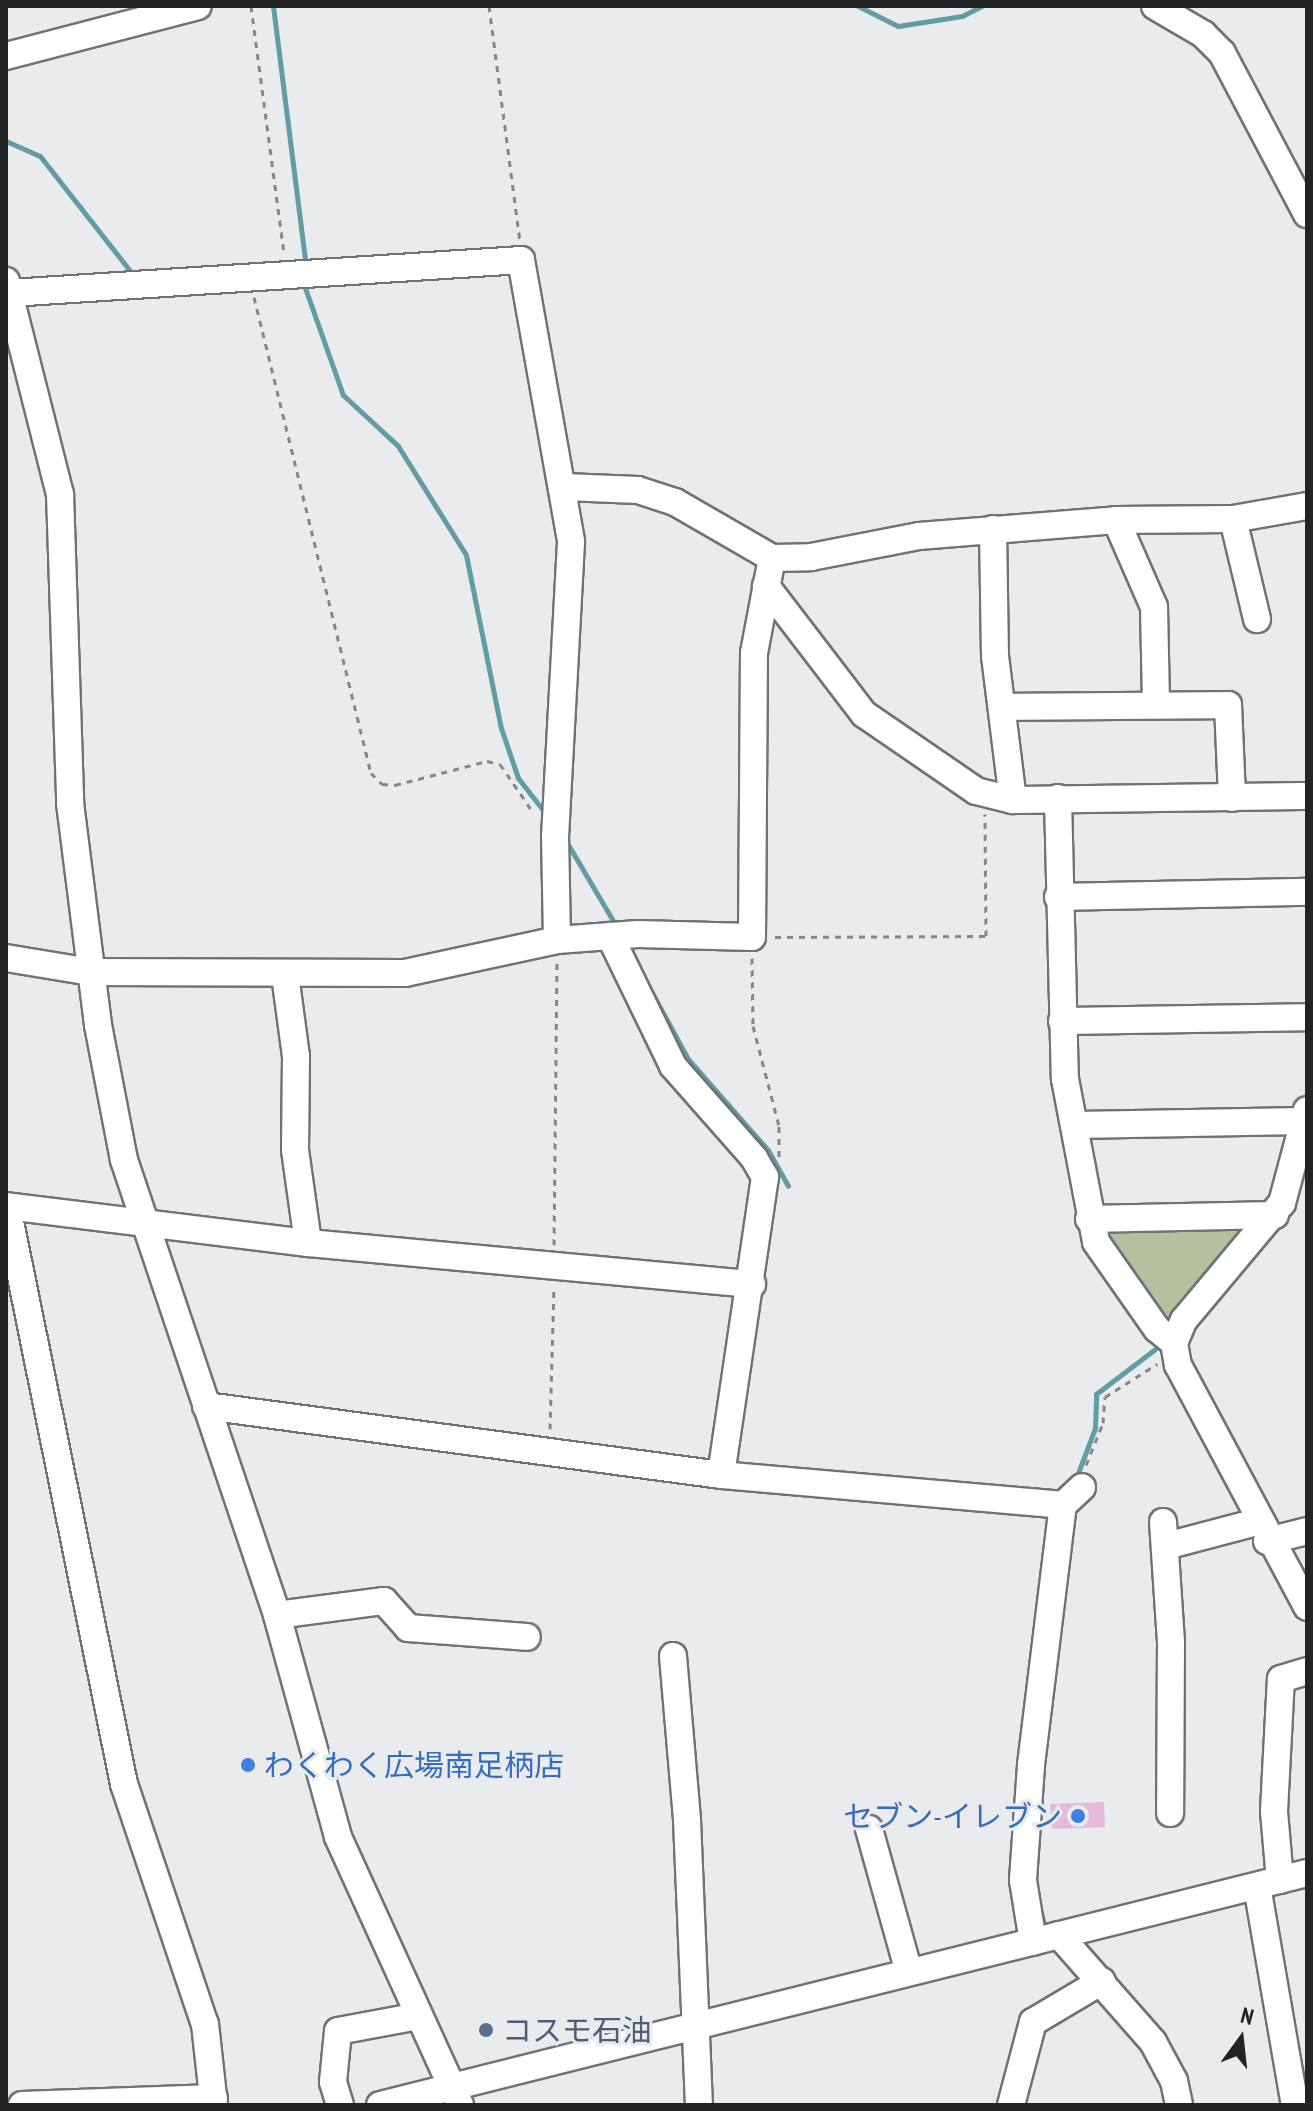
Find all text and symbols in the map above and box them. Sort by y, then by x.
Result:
place label: わくわく広場南足柄店 [264,1747,564,1783]
marker: わくわく広場南足柄店 [239,1756,257,1774]
place label: セブン-イレブン [843,1798,1062,1834]
marker: セブン-イレブン [1069,1807,1087,1825]
north arrow [1201,1999,1281,2079]
text: N [1238,2001,1257,2031]
place label: コスモ石油 [502,2012,652,2048]
marker: コスモ石油 [477,2021,495,2039]

